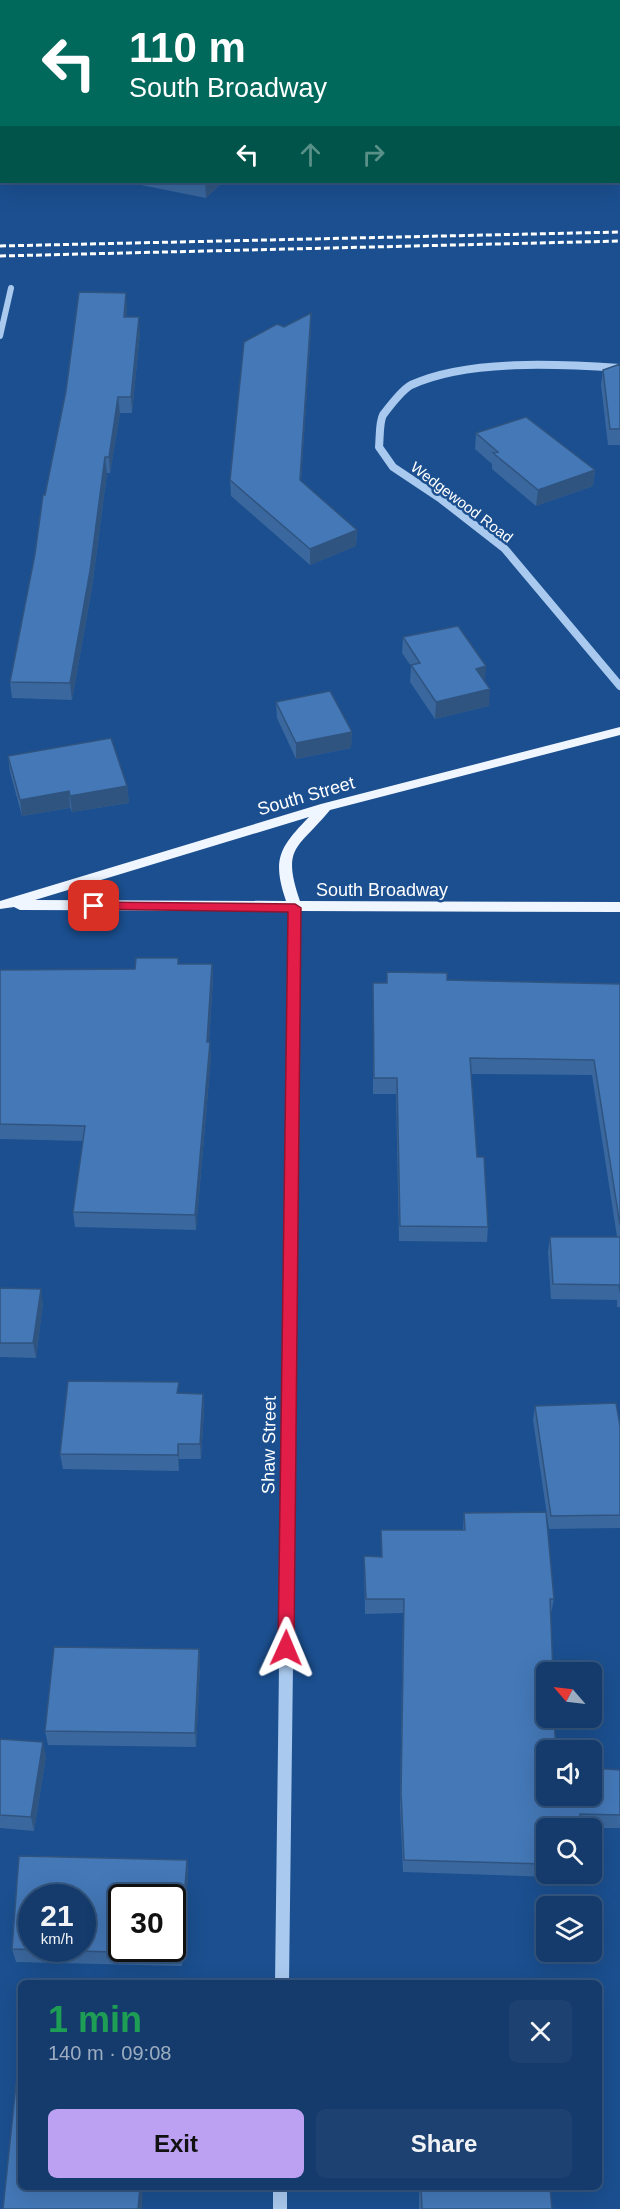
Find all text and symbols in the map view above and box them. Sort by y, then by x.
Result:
icon: left [30,24,108,102]
text: 110 m [129,24,246,71]
text: South Broadway [129,73,327,103]
icon: left [231,138,264,171]
icon: ahead [294,138,327,171]
icon: right [357,138,390,171]
street label: Wedgewood Road [408,458,516,546]
street label: South Street [255,773,357,819]
pin [68,880,119,931]
street label: South Broadway [316,880,448,900]
icon: arrive [77,889,110,922]
street label: Shaw Street [258,1396,280,1494]
position arrow [254,1616,318,1680]
north arrow [536,1662,602,1728]
map controls [536,1662,602,1962]
button: sound [536,1740,602,1806]
button: search [536,1818,602,1884]
speed limit sign: 30 [108,1884,186,1962]
button: layers [536,1896,602,1962]
text: 21 [40,1899,74,1932]
text: km/h [41,1930,73,1947]
text: 1 min [48,1999,142,2040]
button: close [509,2000,572,2063]
text: 140 m · 09:08 [48,2042,171,2064]
button: Exit [48,2109,304,2178]
button: Share [316,2109,572,2178]

